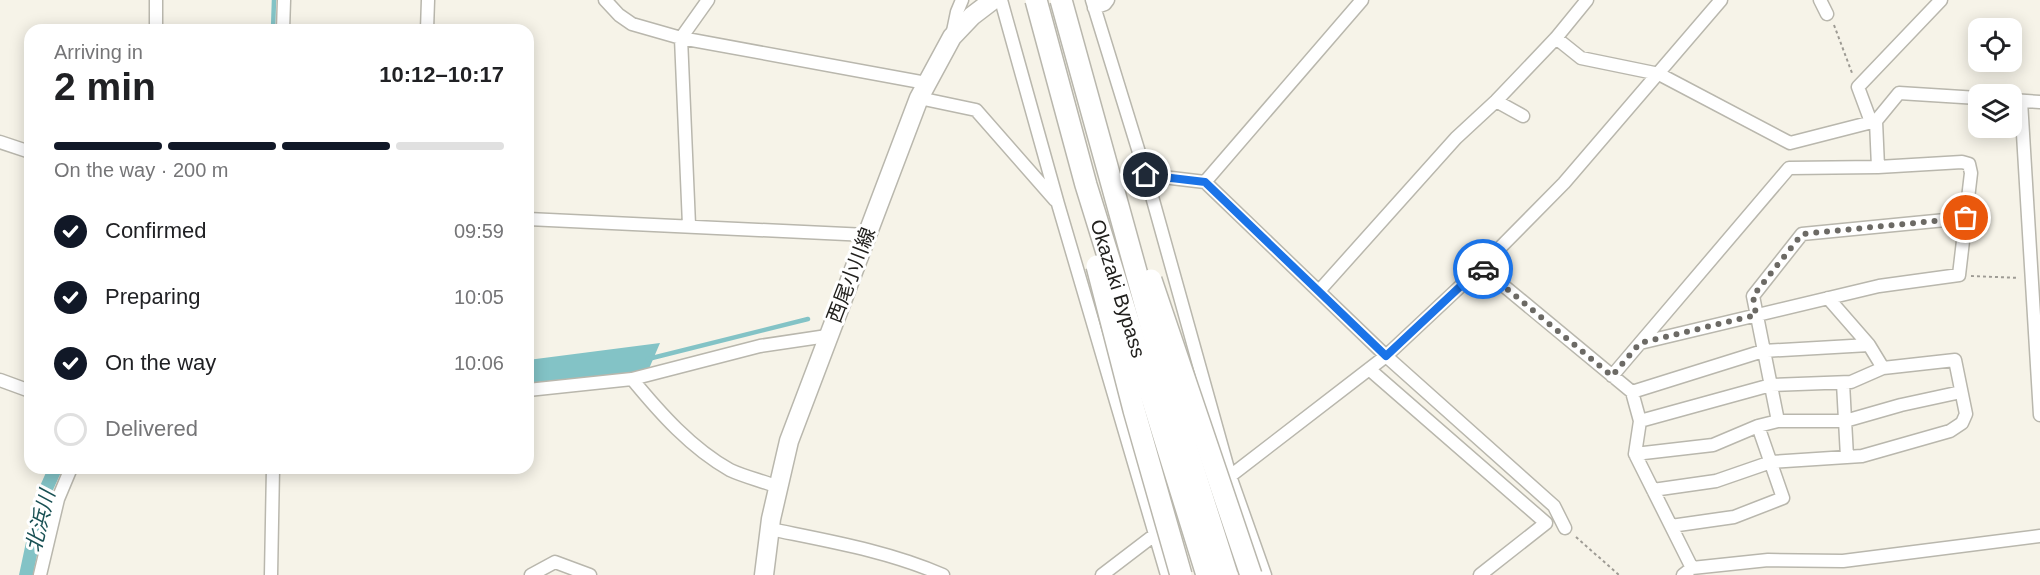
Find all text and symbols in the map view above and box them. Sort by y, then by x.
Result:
map controls [1968,18,2022,138]
button: locate [1968,18,2022,72]
text: Arriving in [54,41,143,63]
text: 10:12–10:17 [379,62,504,87]
text: 2 min [54,65,156,108]
button: layers [1968,84,2022,138]
pin [1120,149,1171,200]
icon: home [1129,158,1162,191]
text: On the way · 200 m [54,159,229,181]
pin [1940,192,1991,243]
icon: bag [1949,201,1982,234]
icon: check [54,215,87,248]
street label: Okazaki Bypass [1086,217,1150,360]
text: Confirmed [105,218,206,243]
text: 09:59 [454,220,504,242]
street label: 西尾小川線 [823,224,879,326]
courier [1453,239,1513,299]
icon: car [1467,253,1500,286]
icon: check [54,281,87,314]
text: Preparing [105,284,200,309]
text: 10:05 [454,286,504,308]
icon: check [54,347,87,380]
text: On the way [105,350,216,375]
text: 10:06 [454,352,504,374]
text: Delivered [105,416,198,441]
water label: 北浜川 [21,486,59,554]

